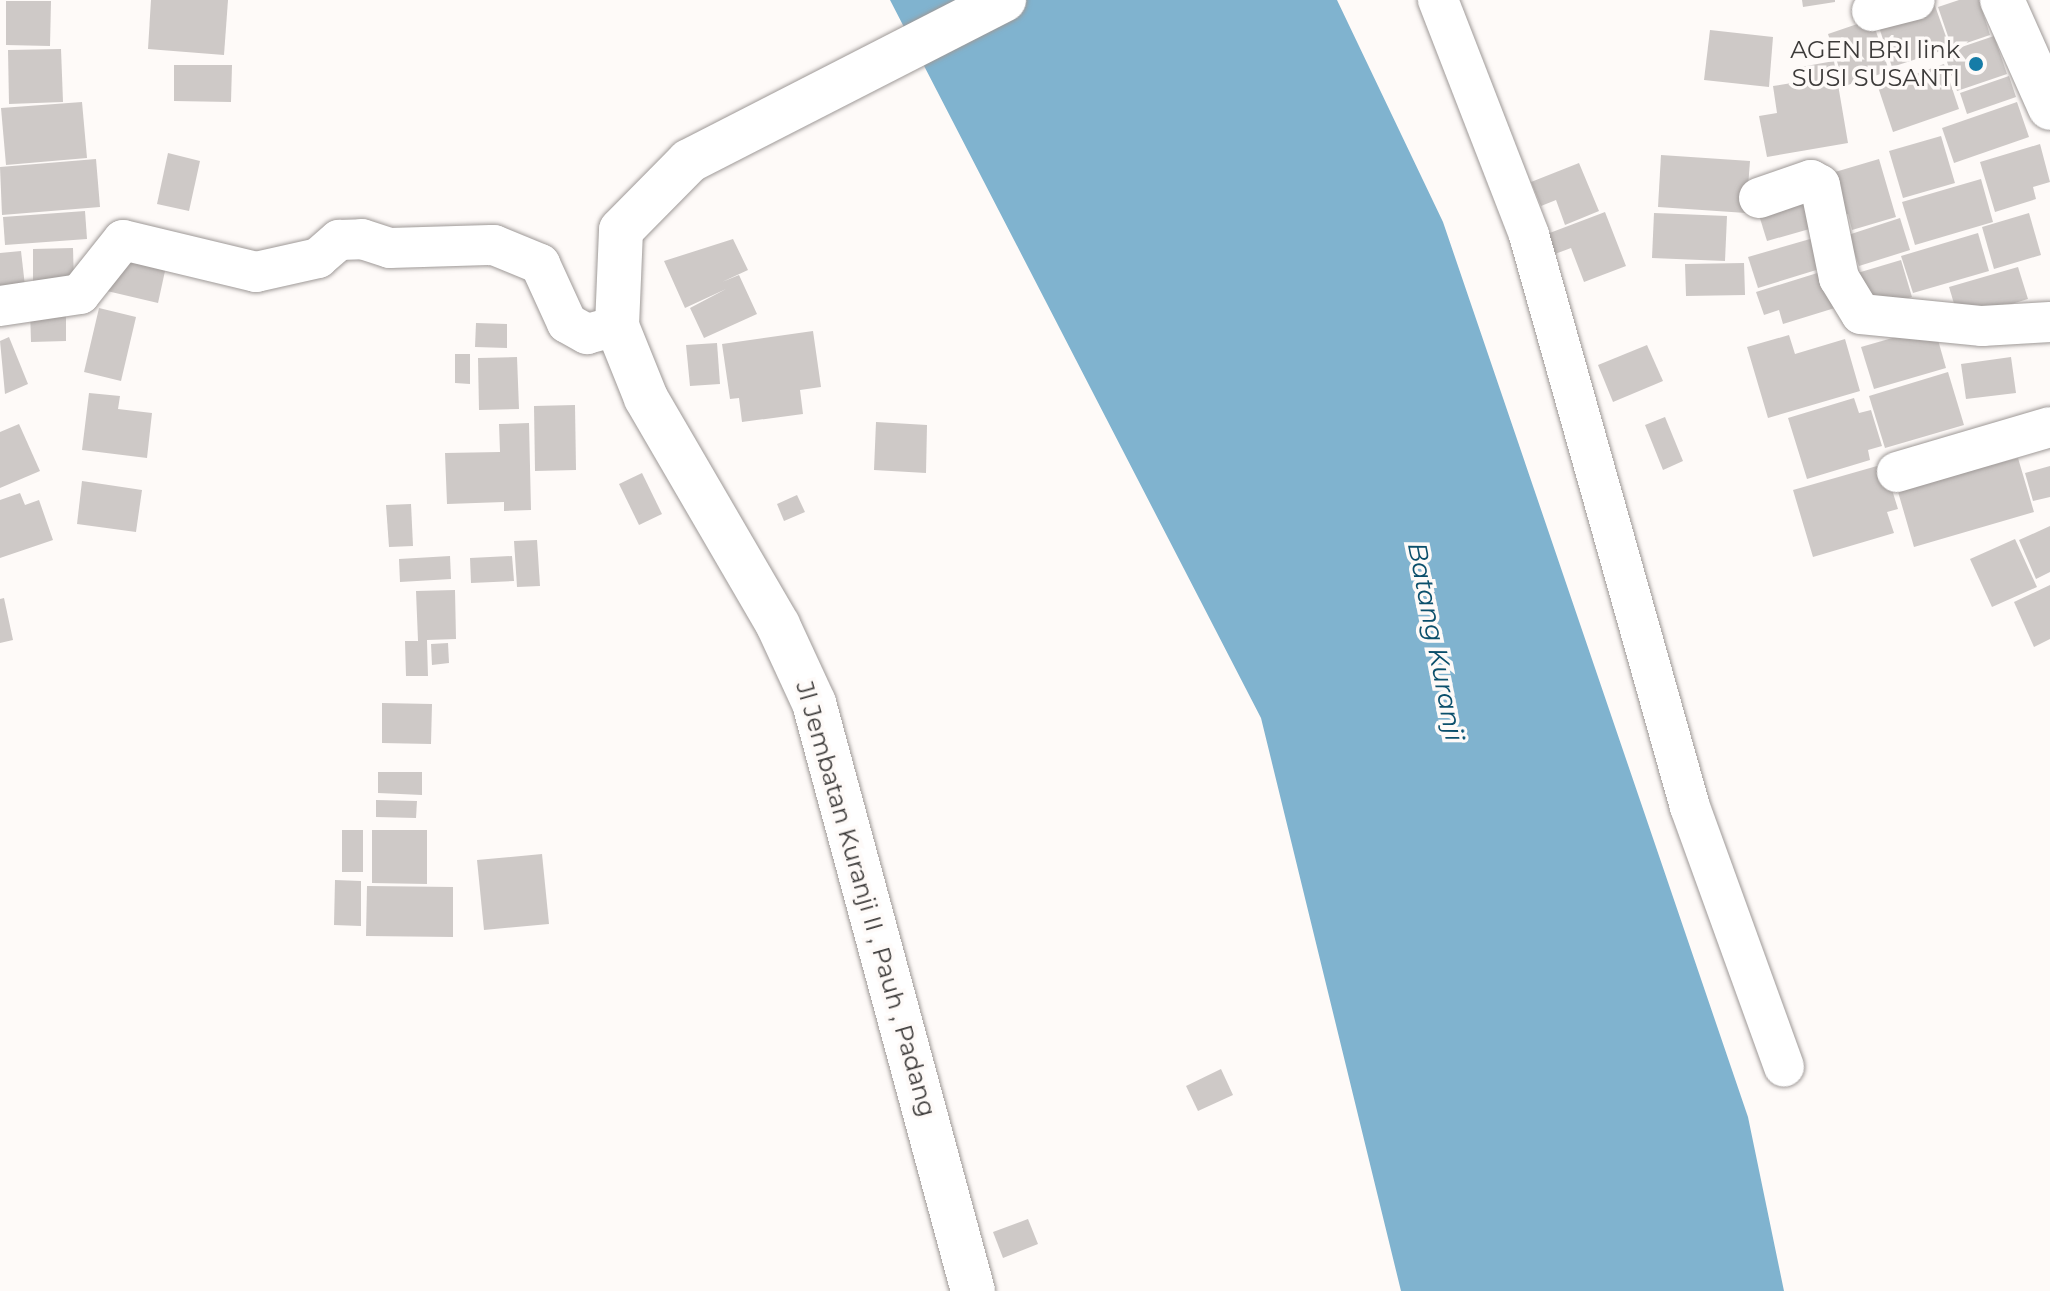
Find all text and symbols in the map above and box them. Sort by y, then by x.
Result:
place label: AGEN BRI link SUSI SUSANTI [1790,36,1960,92]
marker: AGEN BRI link SUSI SUSANTI [1967,55,1985,73]
water label: Batang Kuranji [1400,540,1470,744]
street label: Jl Jembatan Kuranji II , Pauh , Padang [790,678,942,1120]

